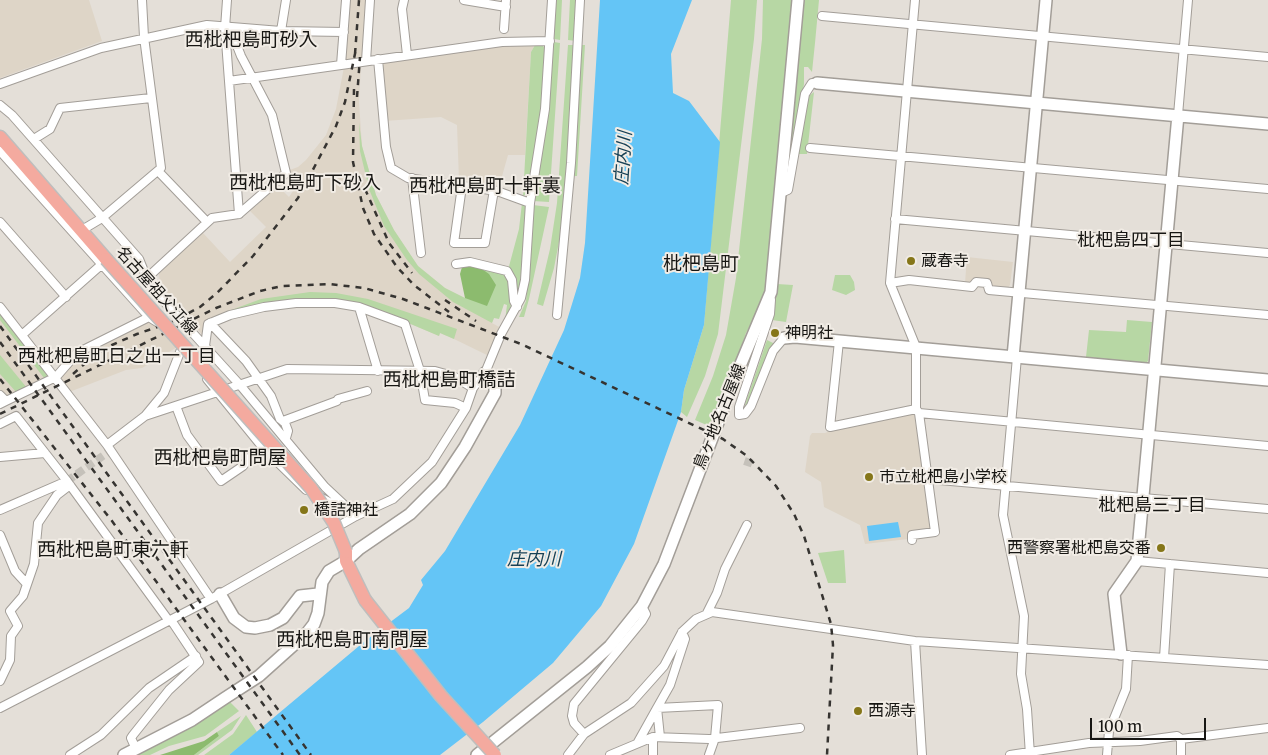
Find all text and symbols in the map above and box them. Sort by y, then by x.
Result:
district label: 西枇杷島町砂入 [185,30,317,52]
water label: 庄内川 [611,130,637,186]
district label: 西枇杷島町下砂入 [229,173,381,195]
district label: 西枇杷島町十軒裏 [409,176,561,198]
district label: 枇杷島四丁目 [1077,230,1185,252]
street label: 名古屋祖父江線 [111,243,201,339]
place label: 蔵春寺 [921,251,969,271]
district label: 枇杷島町 [663,254,739,276]
marker: 蔵春寺 [905,255,917,267]
place label: 神明社 [785,323,833,343]
marker: 神明社 [769,327,781,339]
district label: 西枇杷島町日之出一丁目 [18,346,216,368]
street label: 鳥ヶ地名古屋線 [690,361,750,473]
district label: 西枇杷島町橋詰 [383,370,515,392]
district label: 西枇杷島町問屋 [154,448,286,470]
place label: 市立枇杷島小学校 [879,467,1007,487]
marker: 市立枇杷島小学校 [863,471,875,483]
district label: 枇杷島三丁目 [1098,495,1206,517]
place label: 橋詰神社 [314,500,378,520]
marker: 橋詰神社 [298,504,310,516]
place label: 西警察署枇杷島交番 [1007,538,1151,558]
district label: 西枇杷島町東六軒 [37,540,189,562]
marker: 西警察署枇杷島交番 [1155,542,1167,554]
water label: 庄内川 [507,549,561,571]
district label: 西枇杷島町南問屋 [276,630,428,652]
place label: 西源寺 [868,701,916,721]
marker: 西源寺 [852,705,864,717]
scale bar [1093,708,1209,740]
text: 100 m [1098,717,1142,736]

